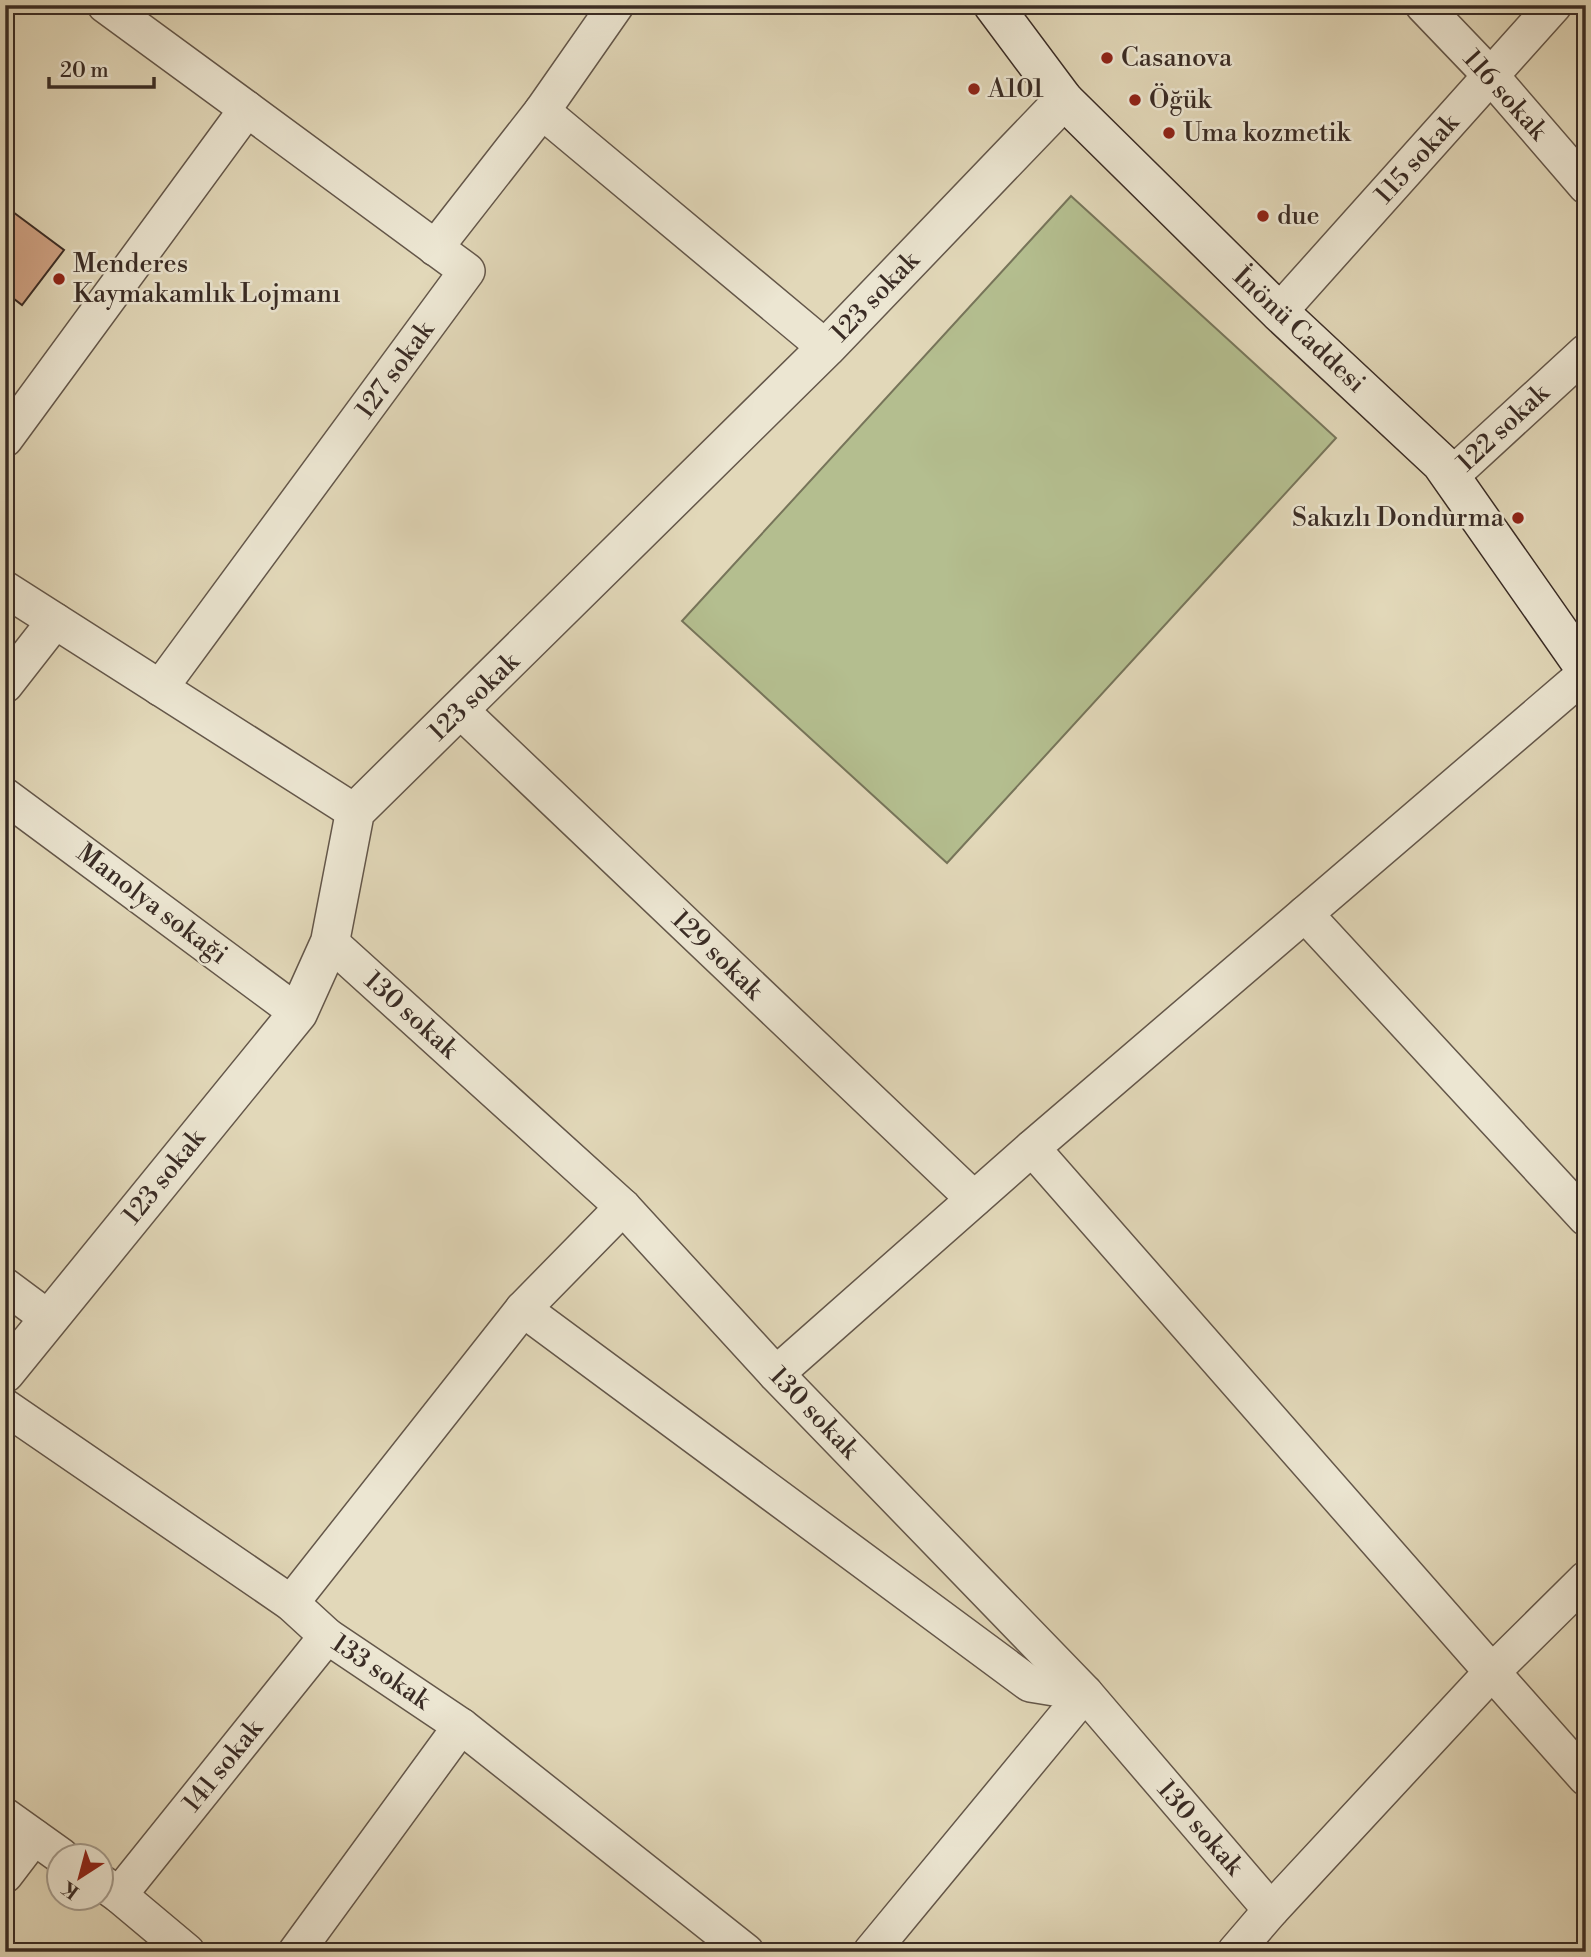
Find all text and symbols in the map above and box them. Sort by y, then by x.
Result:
place label: Casanova [1121,42,1233,74]
street label: 116 sokak [1456,43,1555,148]
scale bar [49,46,154,90]
marker: Casanova [1099,50,1115,66]
text: 20 m [60,58,109,84]
place label: A101 [987,73,1044,105]
marker: A101 [966,81,982,97]
place label: Öğük [1149,83,1213,116]
marker: Öğük [1127,92,1143,108]
street label: 115 sokak [1368,106,1467,211]
place label: Uma kozmetik [1183,117,1352,149]
marker: Uma kozmetik [1161,125,1177,141]
place label: due [1277,200,1320,232]
marker: due [1255,208,1271,224]
street label: 123 sokak [824,244,927,349]
place label: Menderes Kaymakamlık Lojmanı [73,248,340,310]
street label: İnönü Caddesi [1226,260,1373,399]
marker: Menderes Kaymakamlık Lojmanı [51,271,67,287]
street label: 127 sokak [349,314,442,425]
street label: 122 sokak [1450,377,1557,479]
place label: Sakızlı Dondurma [1292,502,1505,534]
marker: Sakızlı Dondurma [1510,510,1526,526]
street label: 123 sokak [422,645,527,748]
street label: Manolya sokaği [70,837,234,971]
street label: 129 sokak [665,904,770,1007]
street label: 130 sokak [357,965,466,1066]
street label: 123 sokak [116,1122,213,1231]
street label: 130 sokak [762,1360,867,1467]
street label: 133 sokak [325,1627,438,1717]
street label: 141 sokak [176,1712,271,1819]
street label: 130 sokak [1150,1774,1251,1883]
north arrow [46,1842,116,1912]
text: K [57,1875,84,1904]

